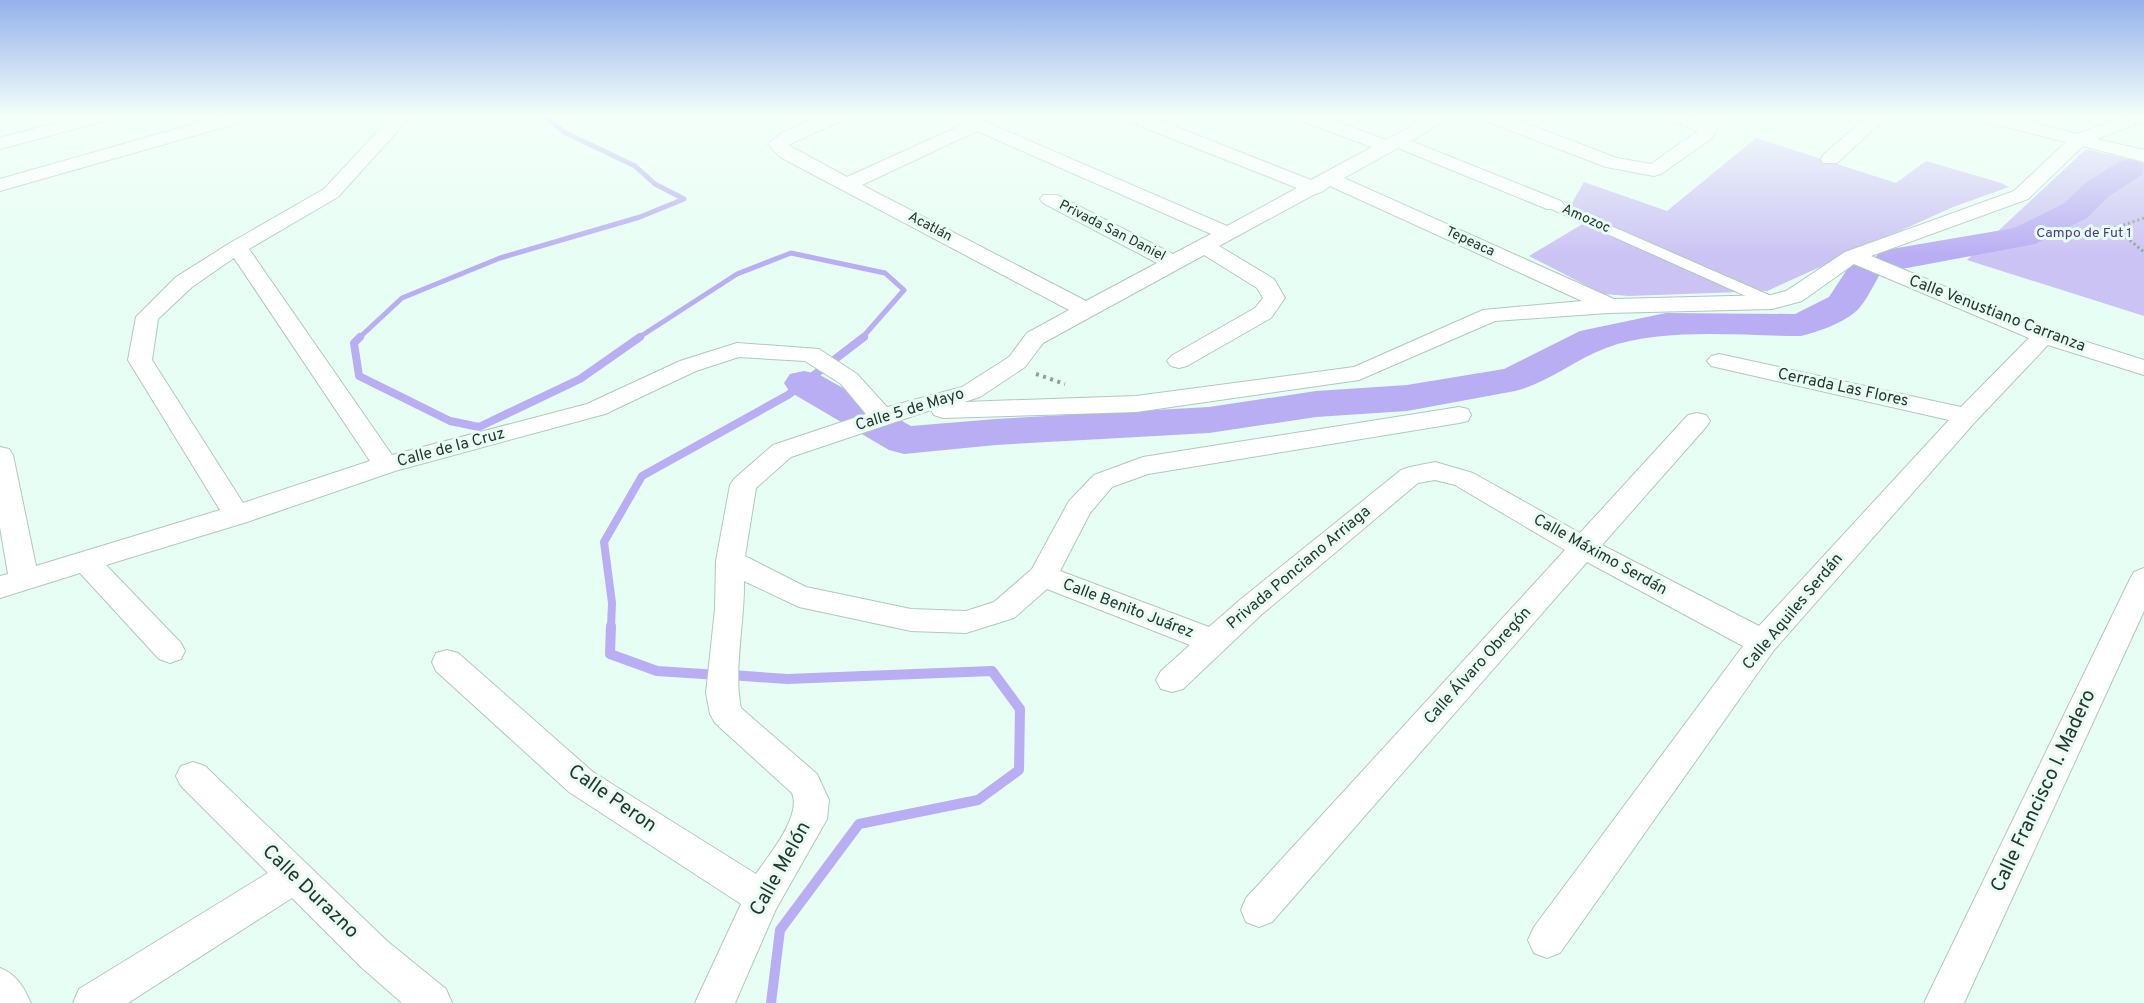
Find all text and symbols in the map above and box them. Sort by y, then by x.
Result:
street label: Privada San Daniel [1056,197,1168,265]
street label: Amozoc [1559,201,1613,237]
street label: Acatlán [905,208,955,246]
street label: Tepeaca [1443,223,1497,261]
park label: Campo de Fut 1 [2036,225,2132,242]
street label: Calle Venustiano Carranza [1906,271,2088,357]
street label: Cerrada Las Flores [1776,364,1910,412]
street label: Calle 5 de Mayo [853,384,967,436]
street label: Calle de la Cruz [395,424,507,472]
street label: Privada Ponciano Arriaga [1223,502,1375,634]
street label: Calle Máximo Serdán [1530,510,1670,600]
street label: Calle Aquiles Serdán [1738,550,1848,674]
street label: Calle Benito Juárez [1059,575,1197,643]
street label: Calle Álvaro Obregón [1419,602,1536,729]
street label: Calle Francisco I. Madero [1986,685,2102,897]
street label: Calle Peron [563,759,661,839]
street label: Calle Melón [744,817,818,921]
street label: Calle Durazno [256,839,364,945]

